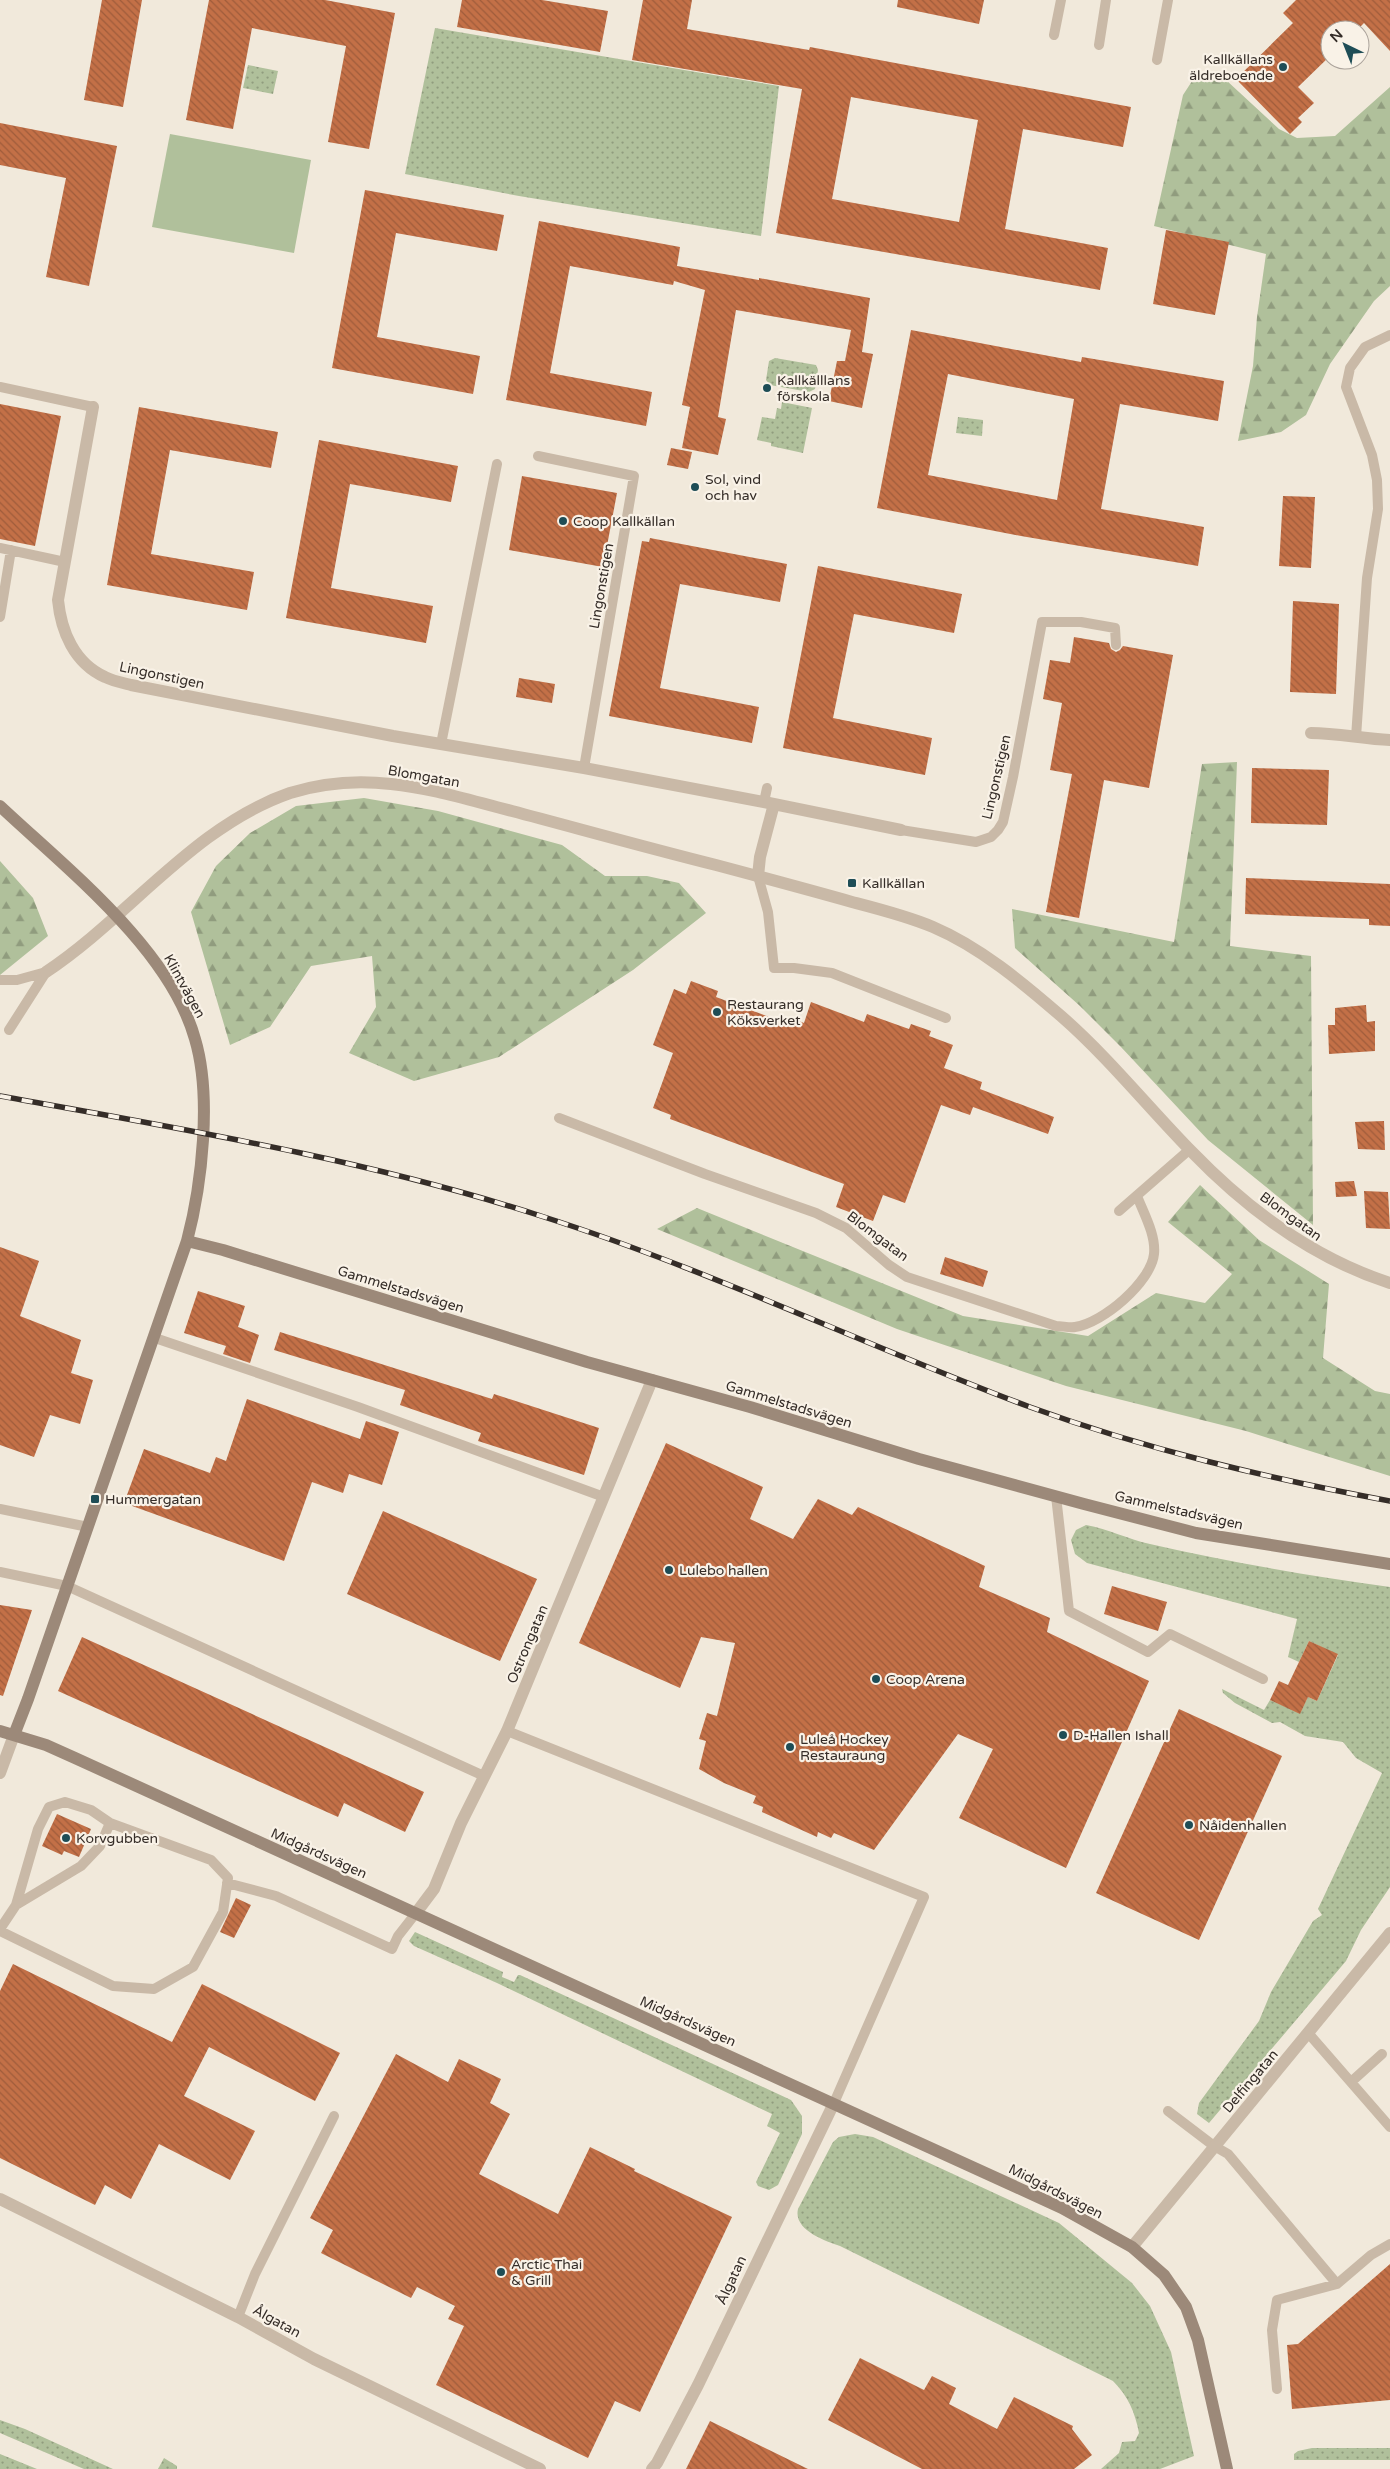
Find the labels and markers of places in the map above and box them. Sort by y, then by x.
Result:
place label: Kallkällans äldreboende [1189,51,1273,84]
marker: Kallkällans äldreboende [1277,61,1289,73]
place label: Kallkälllans förskola [777,372,850,405]
marker: Kallkälllans förskola [761,382,773,394]
place label: Sol, vind och hav [705,471,761,504]
marker: Sol, vind och hav [689,481,701,493]
place label: Coop Kallkällan [573,513,675,530]
marker: Coop Kallkällan [557,515,569,527]
place label: Kallkällan [862,875,925,892]
marker: Kallkällan [846,877,858,889]
place label: Restaurang Köksverket [727,996,804,1029]
marker: Restaurang Köksverket [711,1006,723,1018]
place label: Hummergatan [105,1491,201,1508]
marker: Hummergatan [89,1493,101,1505]
place label: Lulebo hallen [679,1562,768,1579]
marker: Lulebo hallen [663,1564,675,1576]
place label: Coop Arena [886,1671,965,1688]
marker: Coop Arena [870,1673,882,1685]
place label: D-Hallen Ishall [1073,1727,1169,1744]
marker: D-Hallen Ishall [1057,1729,1069,1741]
place label: Luleå Hockey Restauraung [800,1731,889,1764]
marker: Luleå Hockey Restauraung [784,1741,796,1753]
place label: Nåidenhallen [1199,1817,1287,1834]
marker: Nåidenhallen [1183,1819,1195,1831]
place label: Korvgubben [76,1830,158,1847]
marker: Korvgubben [60,1832,72,1844]
place label: Arctic Thai & Grill [511,2256,582,2289]
marker: Arctic Thai & Grill [495,2266,507,2278]

